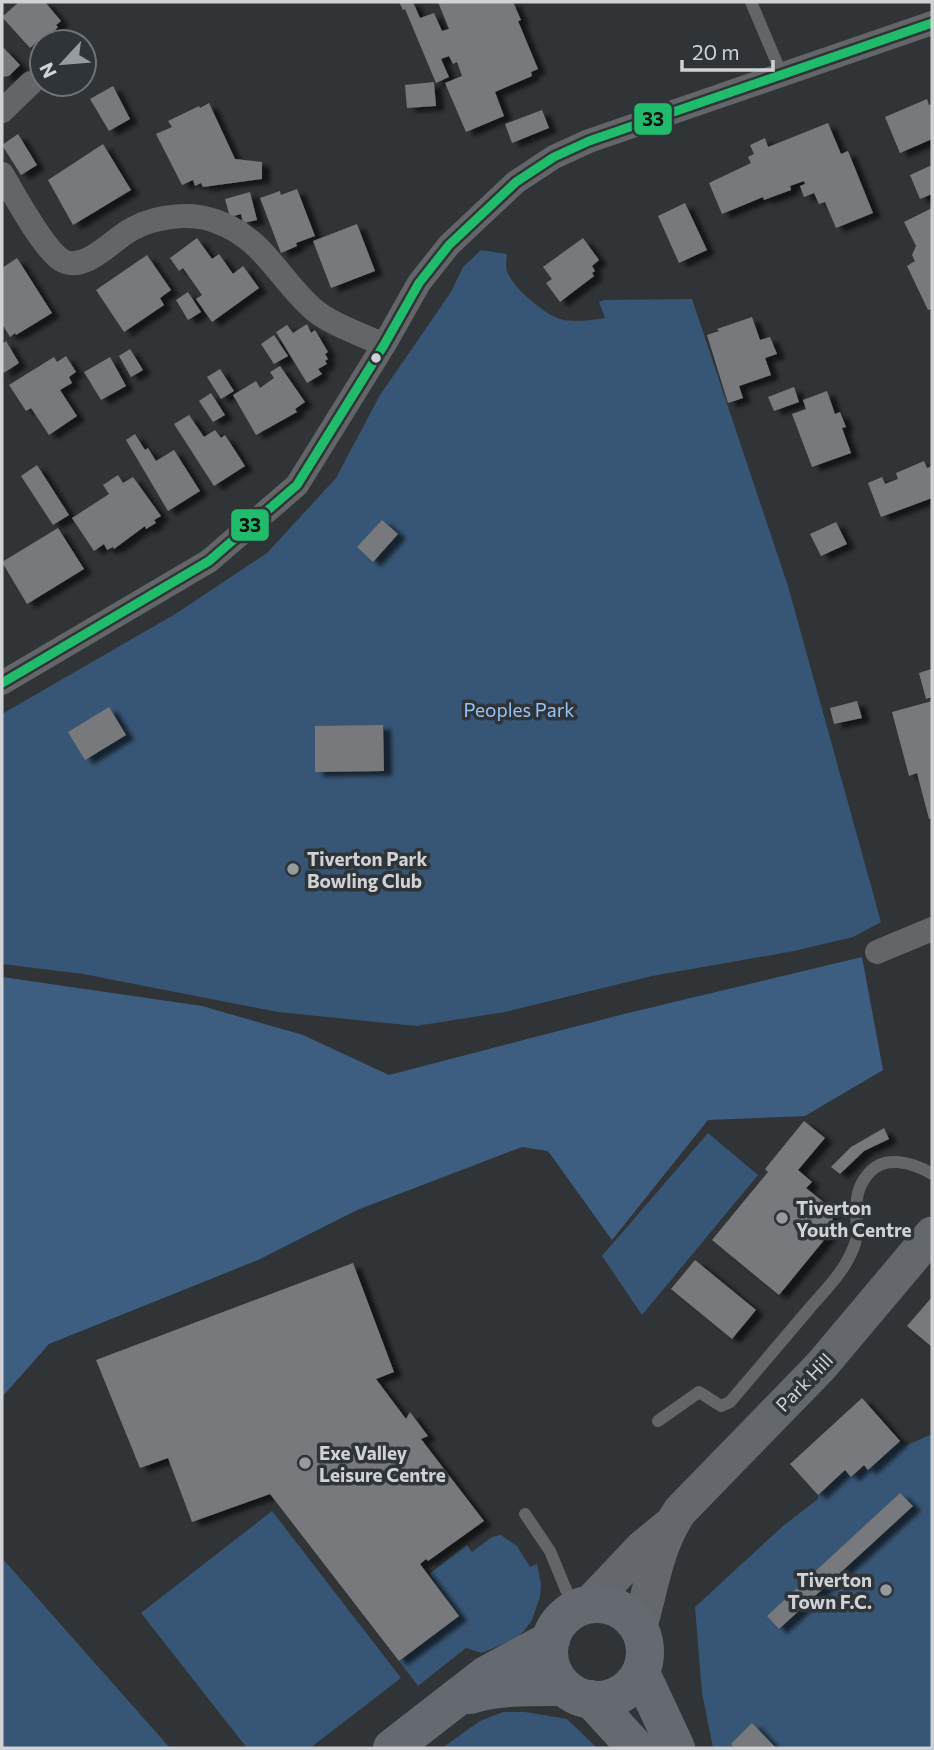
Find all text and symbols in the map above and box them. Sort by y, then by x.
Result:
north arrow [28,28,98,98]
scale bar [682,28,773,72]
text: 20 m [692,39,740,64]
text: N [34,59,61,82]
line badge: 33 [633,102,673,136]
text: 33 [642,107,664,130]
unlabelled marker [369,351,383,365]
line badge: 33 [230,508,270,542]
text: 33 [239,513,261,536]
park label: Peoples Park [463,698,575,721]
place label: Tiverton Park Bowling Club [307,847,427,892]
marker: Tiverton Park Bowling Club [285,861,301,877]
place label: Tiverton Youth Centre [796,1196,912,1241]
marker: Tiverton Youth Centre [774,1210,790,1226]
street label: Park Hill [771,1348,837,1416]
place label: Exe Valley Leisure Centre [319,1441,446,1486]
marker: Exe Valley Leisure Centre [297,1455,313,1471]
place label: Tiverton Town F.C. [788,1568,872,1613]
marker: Tiverton Town F.C. [878,1582,894,1598]

